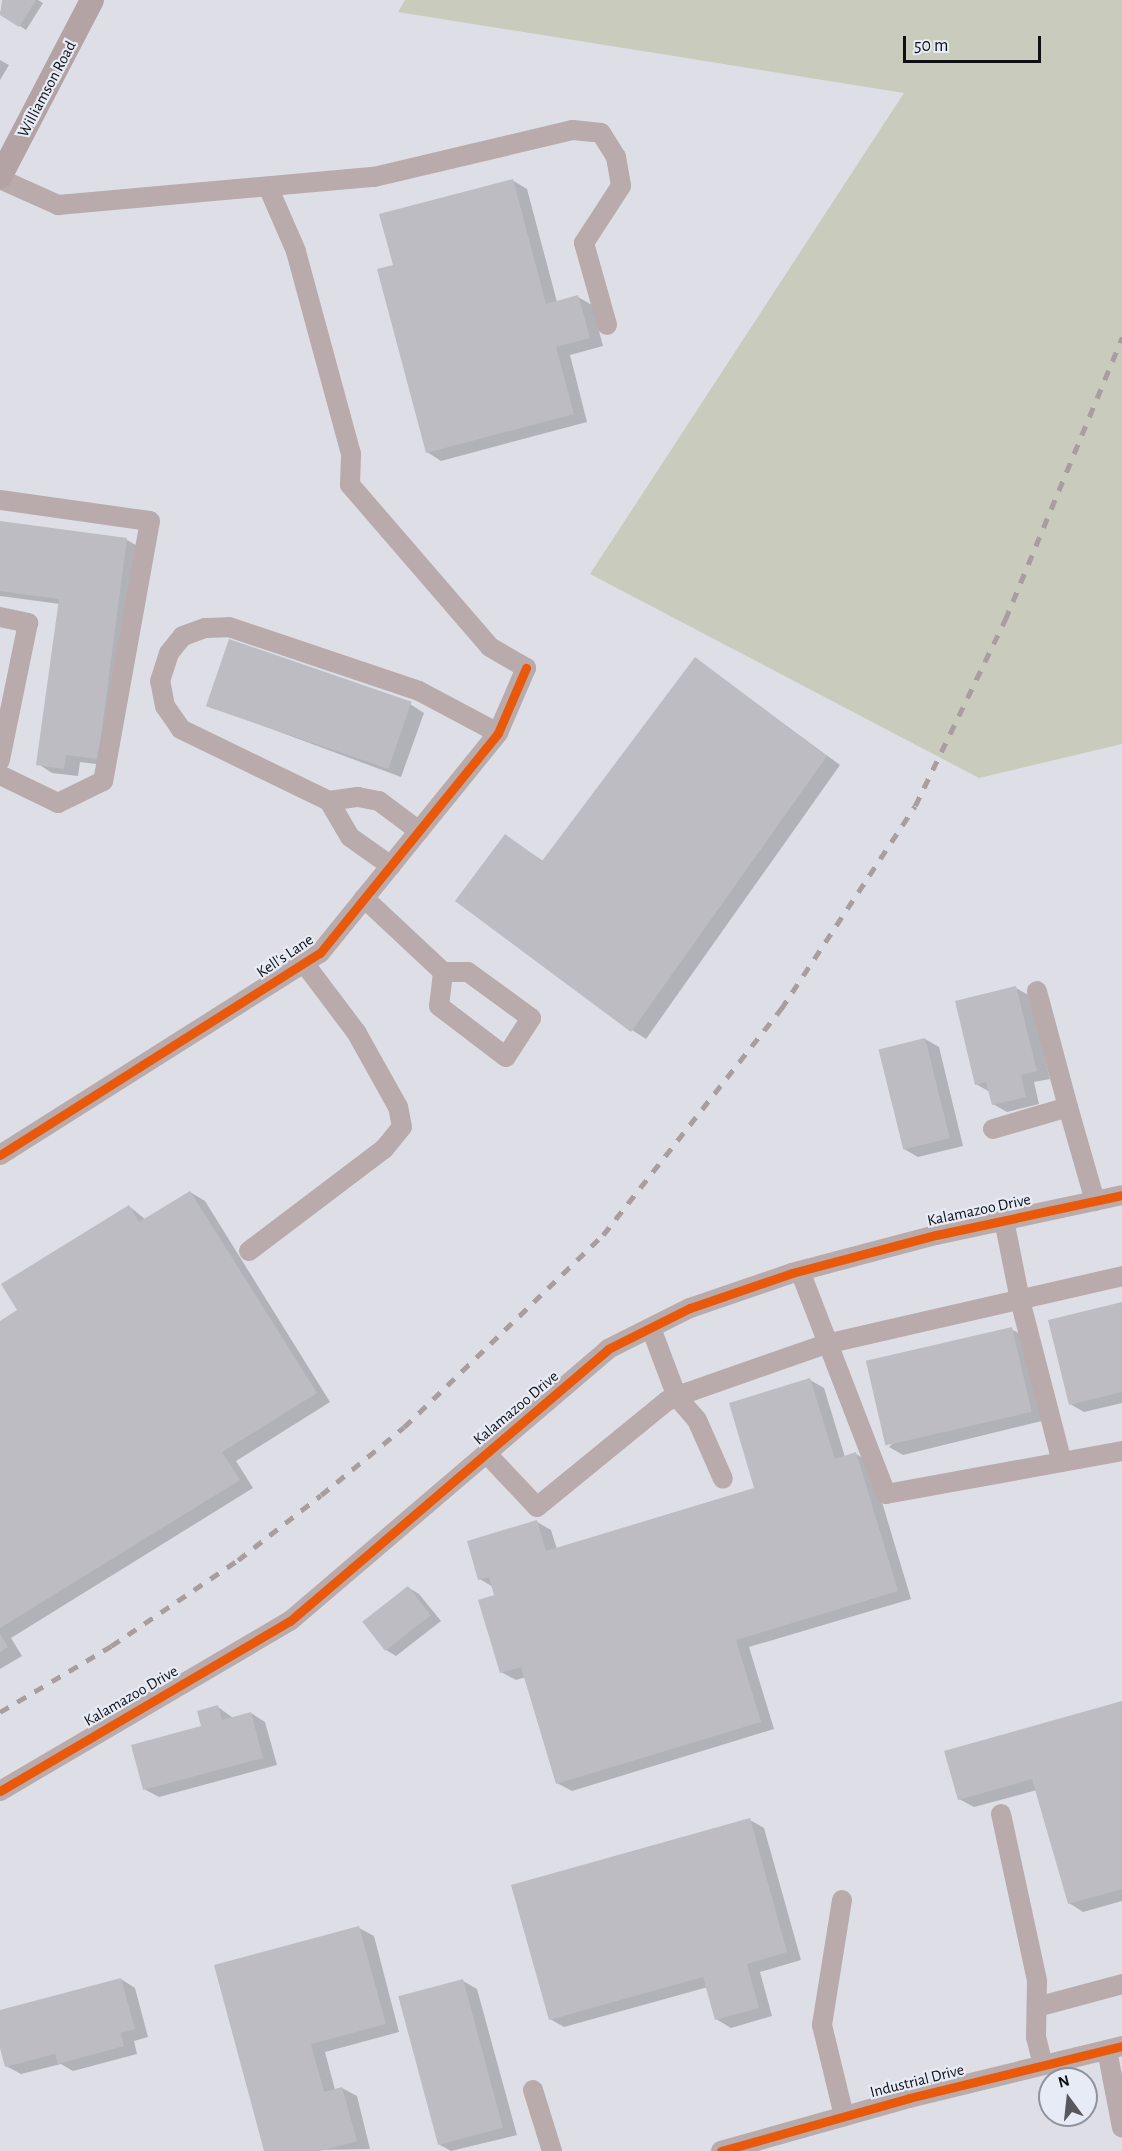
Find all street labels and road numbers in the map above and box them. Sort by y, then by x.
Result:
street label: Williamson Road [14,38,80,140]
street label: Kell's Lane [253,930,317,982]
street label: Kalamazoo Drive [925,1190,1033,1230]
street label: Kalamazoo Drive [469,1367,563,1449]
street label: Kalamazoo Drive [81,1661,181,1731]
street label: Industrial Drive [868,2060,966,2102]

